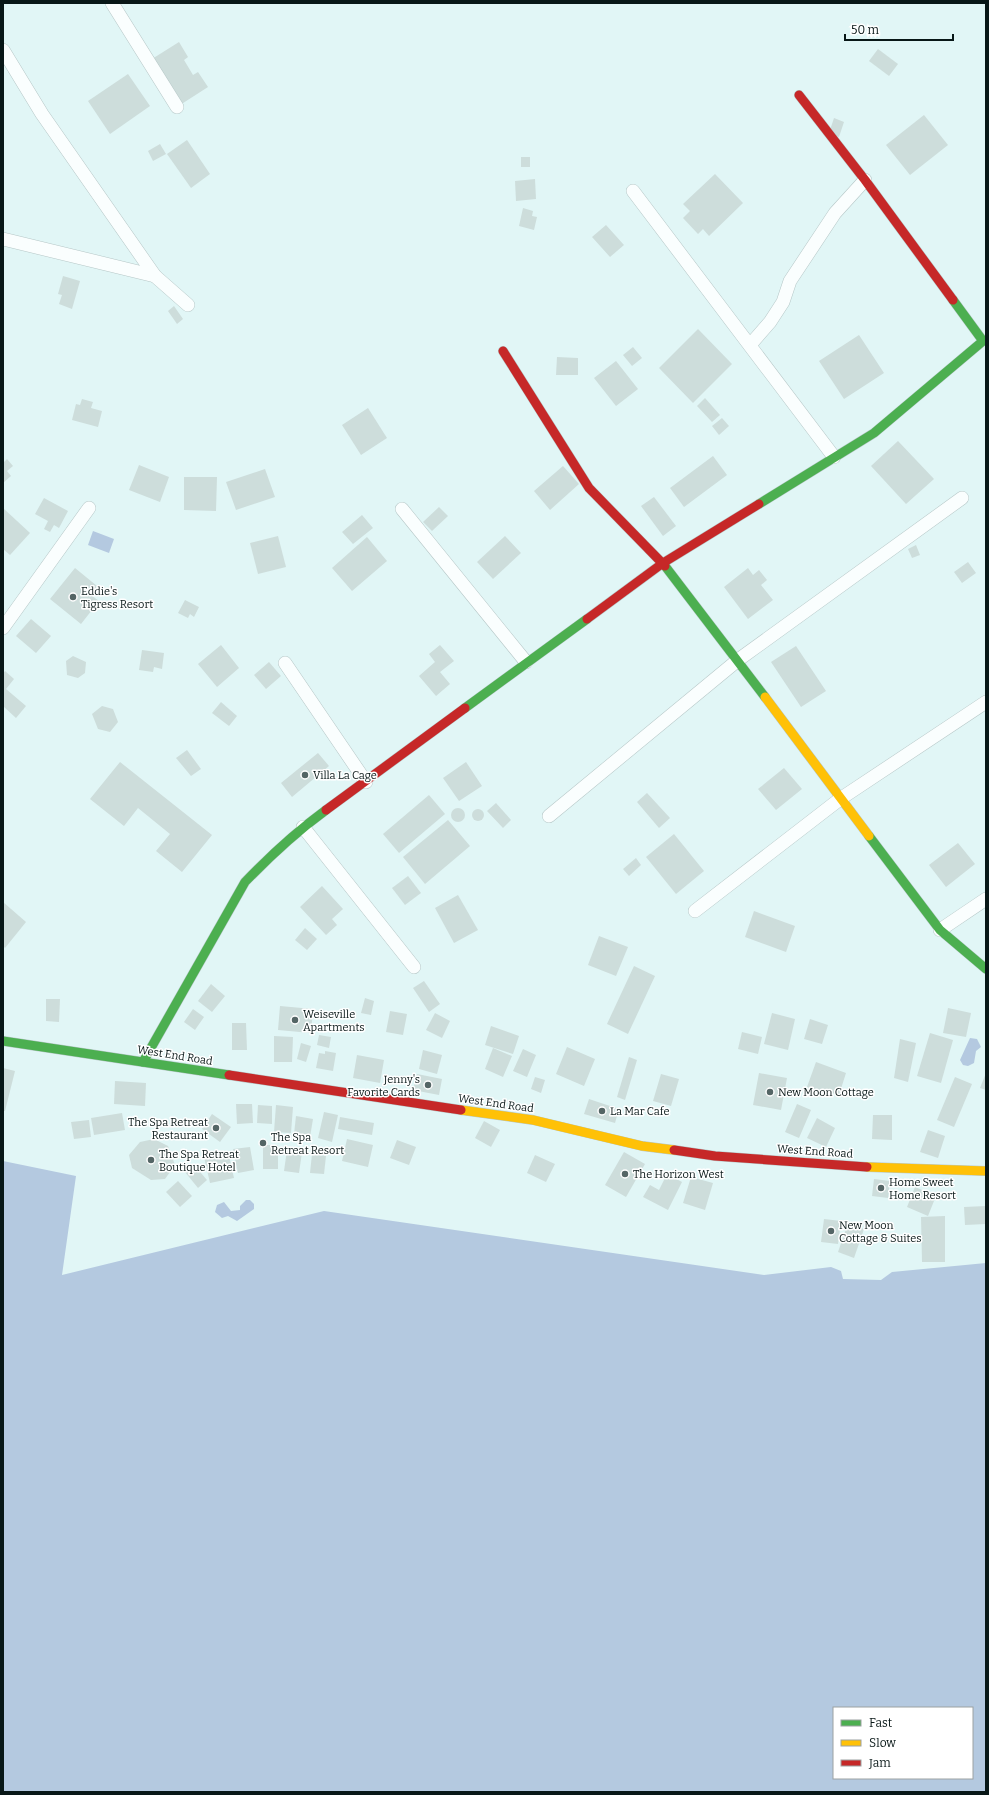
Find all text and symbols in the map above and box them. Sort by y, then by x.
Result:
scale bar [845,16,953,42]
text: 50 m [851,23,880,37]
place label: Eddie's Tigress Resort [81,585,153,611]
marker: Eddie's Tigress Resort [68,592,78,602]
place label: Villa La Cage [313,769,377,782]
marker: Villa La Cage [300,770,310,780]
place label: Weiseville Apartments [303,1008,365,1034]
marker: Weiseville Apartments [290,1015,300,1025]
street label: West End Road [136,1043,214,1068]
place label: Jenny's Favorite Cards [347,1073,420,1099]
marker: Jenny's Favorite Cards [423,1080,433,1090]
place label: New Moon Cottage [778,1086,874,1099]
marker: New Moon Cottage [765,1087,775,1097]
street label: West End Road [457,1092,535,1115]
place label: La Mar Cafe [610,1105,669,1118]
marker: La Mar Cafe [597,1106,607,1116]
place label: The Spa Retreat Restaurant [128,1116,208,1142]
marker: The Spa Retreat Restaurant [211,1123,221,1133]
place label: The Spa Retreat Resort [271,1131,344,1157]
marker: The Spa Retreat Resort [258,1138,268,1148]
street label: West End Road [777,1142,854,1161]
place label: The Spa Retreat Boutique Hotel [159,1148,239,1174]
marker: The Spa Retreat Boutique Hotel [146,1155,156,1165]
place label: The Horizon West [633,1168,724,1181]
marker: The Horizon West [620,1169,630,1179]
place label: Home Sweet Home Resort [889,1176,956,1202]
marker: Home Sweet Home Resort [876,1183,886,1193]
place label: New Moon Cottage & Suites [839,1219,922,1245]
marker: New Moon Cottage & Suites [826,1226,836,1236]
legend [833,1707,973,1779]
text: Fast [869,1716,893,1730]
text: Slow [869,1736,896,1750]
text: Jam [868,1756,891,1770]

